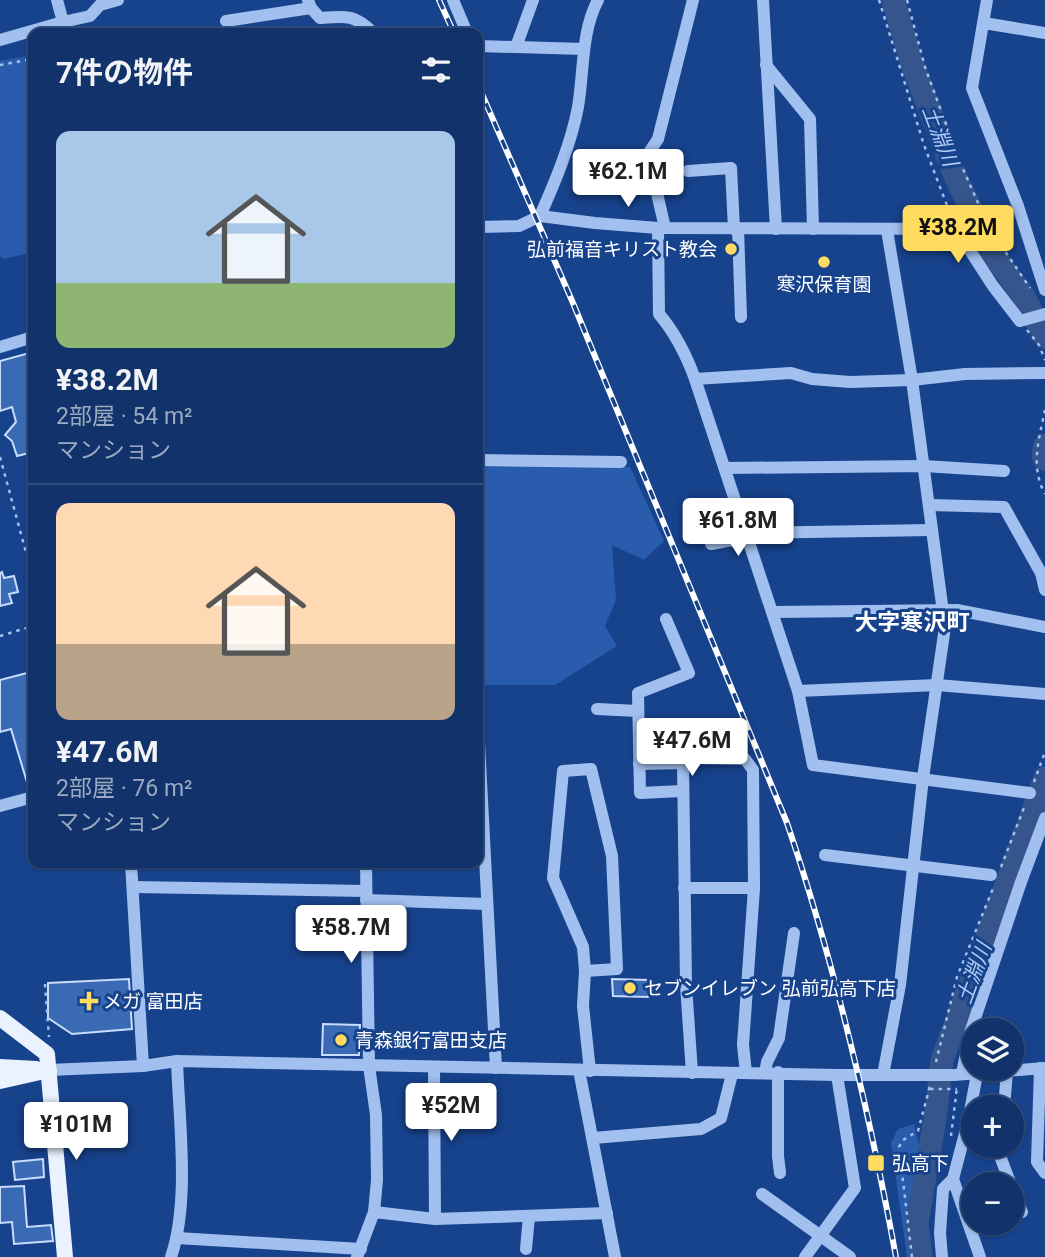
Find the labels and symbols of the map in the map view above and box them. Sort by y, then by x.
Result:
water label: 土淵川 [918,102,963,172]
pin: ¥62.1M [571,150,685,209]
pin: ¥38.2M [901,205,1015,265]
place label: 弘前福音キリスト教会 [527,238,717,261]
marker: 弘前福音キリスト教会 [723,241,739,257]
marker: 寒沢保育園 [816,254,832,270]
place label: 寒沢保育園 [776,273,872,296]
pin: ¥61.8M [681,498,795,558]
district label: 大字寒沢町 [855,609,970,636]
pin: ¥47.6M [635,718,749,778]
pin: ¥58.7M [294,906,408,965]
water label: 土淵川 [952,937,997,1007]
place label: セブンイレブン 弘前弘高下店 [644,977,896,1000]
marker: セブンイレブン 弘前弘高下店 [622,980,638,996]
place label: メガ 富田店 [103,990,203,1013]
marker: メガ 富田店 [81,993,97,1009]
place label: 青森銀行富田支店 [355,1029,507,1052]
marker: 青森銀行富田支店 [333,1032,349,1048]
pin: ¥52M [410,1084,492,1143]
pin: ¥101M [27,1102,125,1162]
place label: 弘高下 [892,1152,949,1175]
marker: 弘高下 [866,1153,886,1173]

